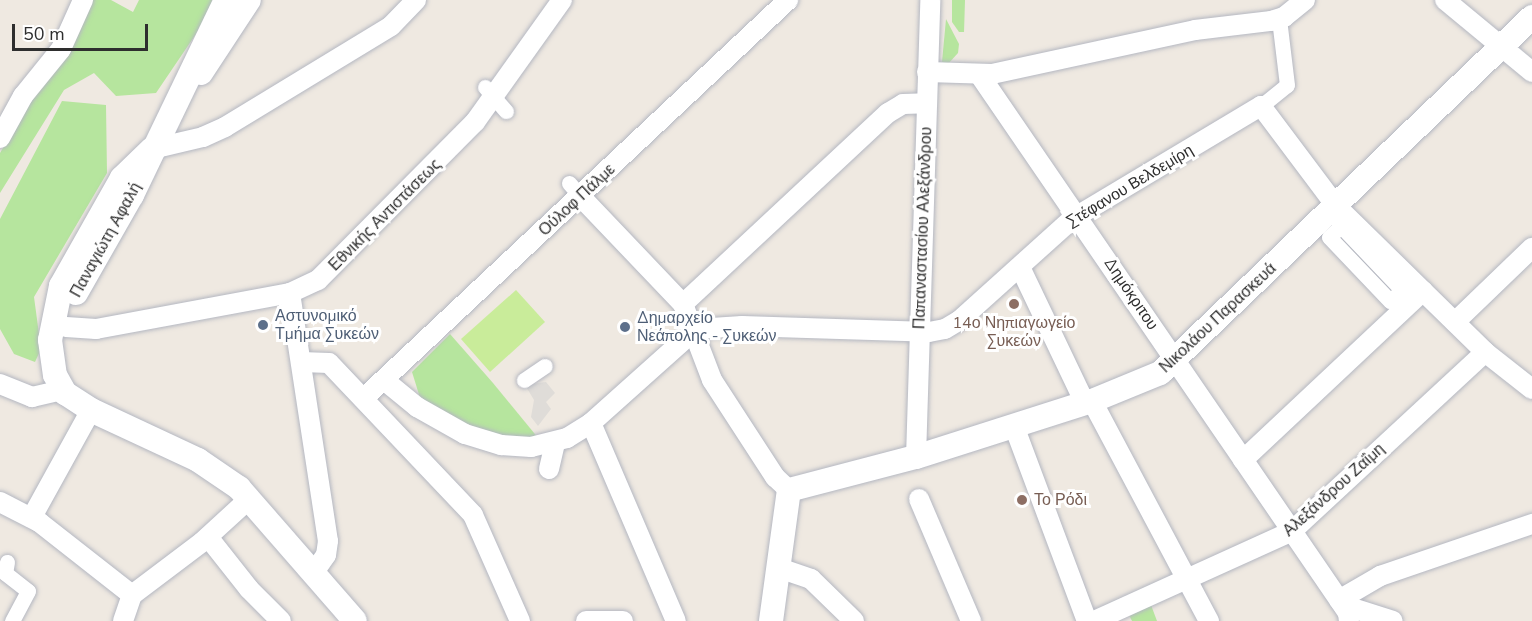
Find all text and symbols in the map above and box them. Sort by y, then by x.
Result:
scale bar [15,12,152,50]
text: 50 m [23,22,65,46]
street label: Παπαναστασίου Αλεξάνδρου [910,126,936,330]
street label: Στέφανου Βελδεμίρη [1063,141,1197,231]
street label: Εθνικής Αντιστάσεως [325,155,445,275]
street label: Ούλοφ Πάλμε [535,160,619,240]
street label: Παναγιώτη Αφαλή [66,179,146,301]
street label: Δημόκριτου [1100,254,1162,334]
street label: Νικολάου Παρασκευά [1156,259,1280,377]
marker: 14ο Νηπιαγωγείο Συκεών [1007,297,1021,311]
place label: Αστυνομικό Τμήμα Συκεών [275,306,379,344]
place label: Δημαρχείο Νεάπολης - Συκεών [637,308,777,346]
place label: 14ο Νηπιαγωγείο Συκεών [953,313,1075,351]
marker: Αστυνομικό Τμήμα Συκεών [256,318,270,332]
marker: Δημαρχείο Νεάπολης - Συκεών [618,320,632,334]
street label: Αλεξάνδρου Ζαΐμη [1279,439,1389,541]
place label: Το Ρόδι [1034,490,1087,510]
marker: Το Ρόδι [1015,493,1029,507]

